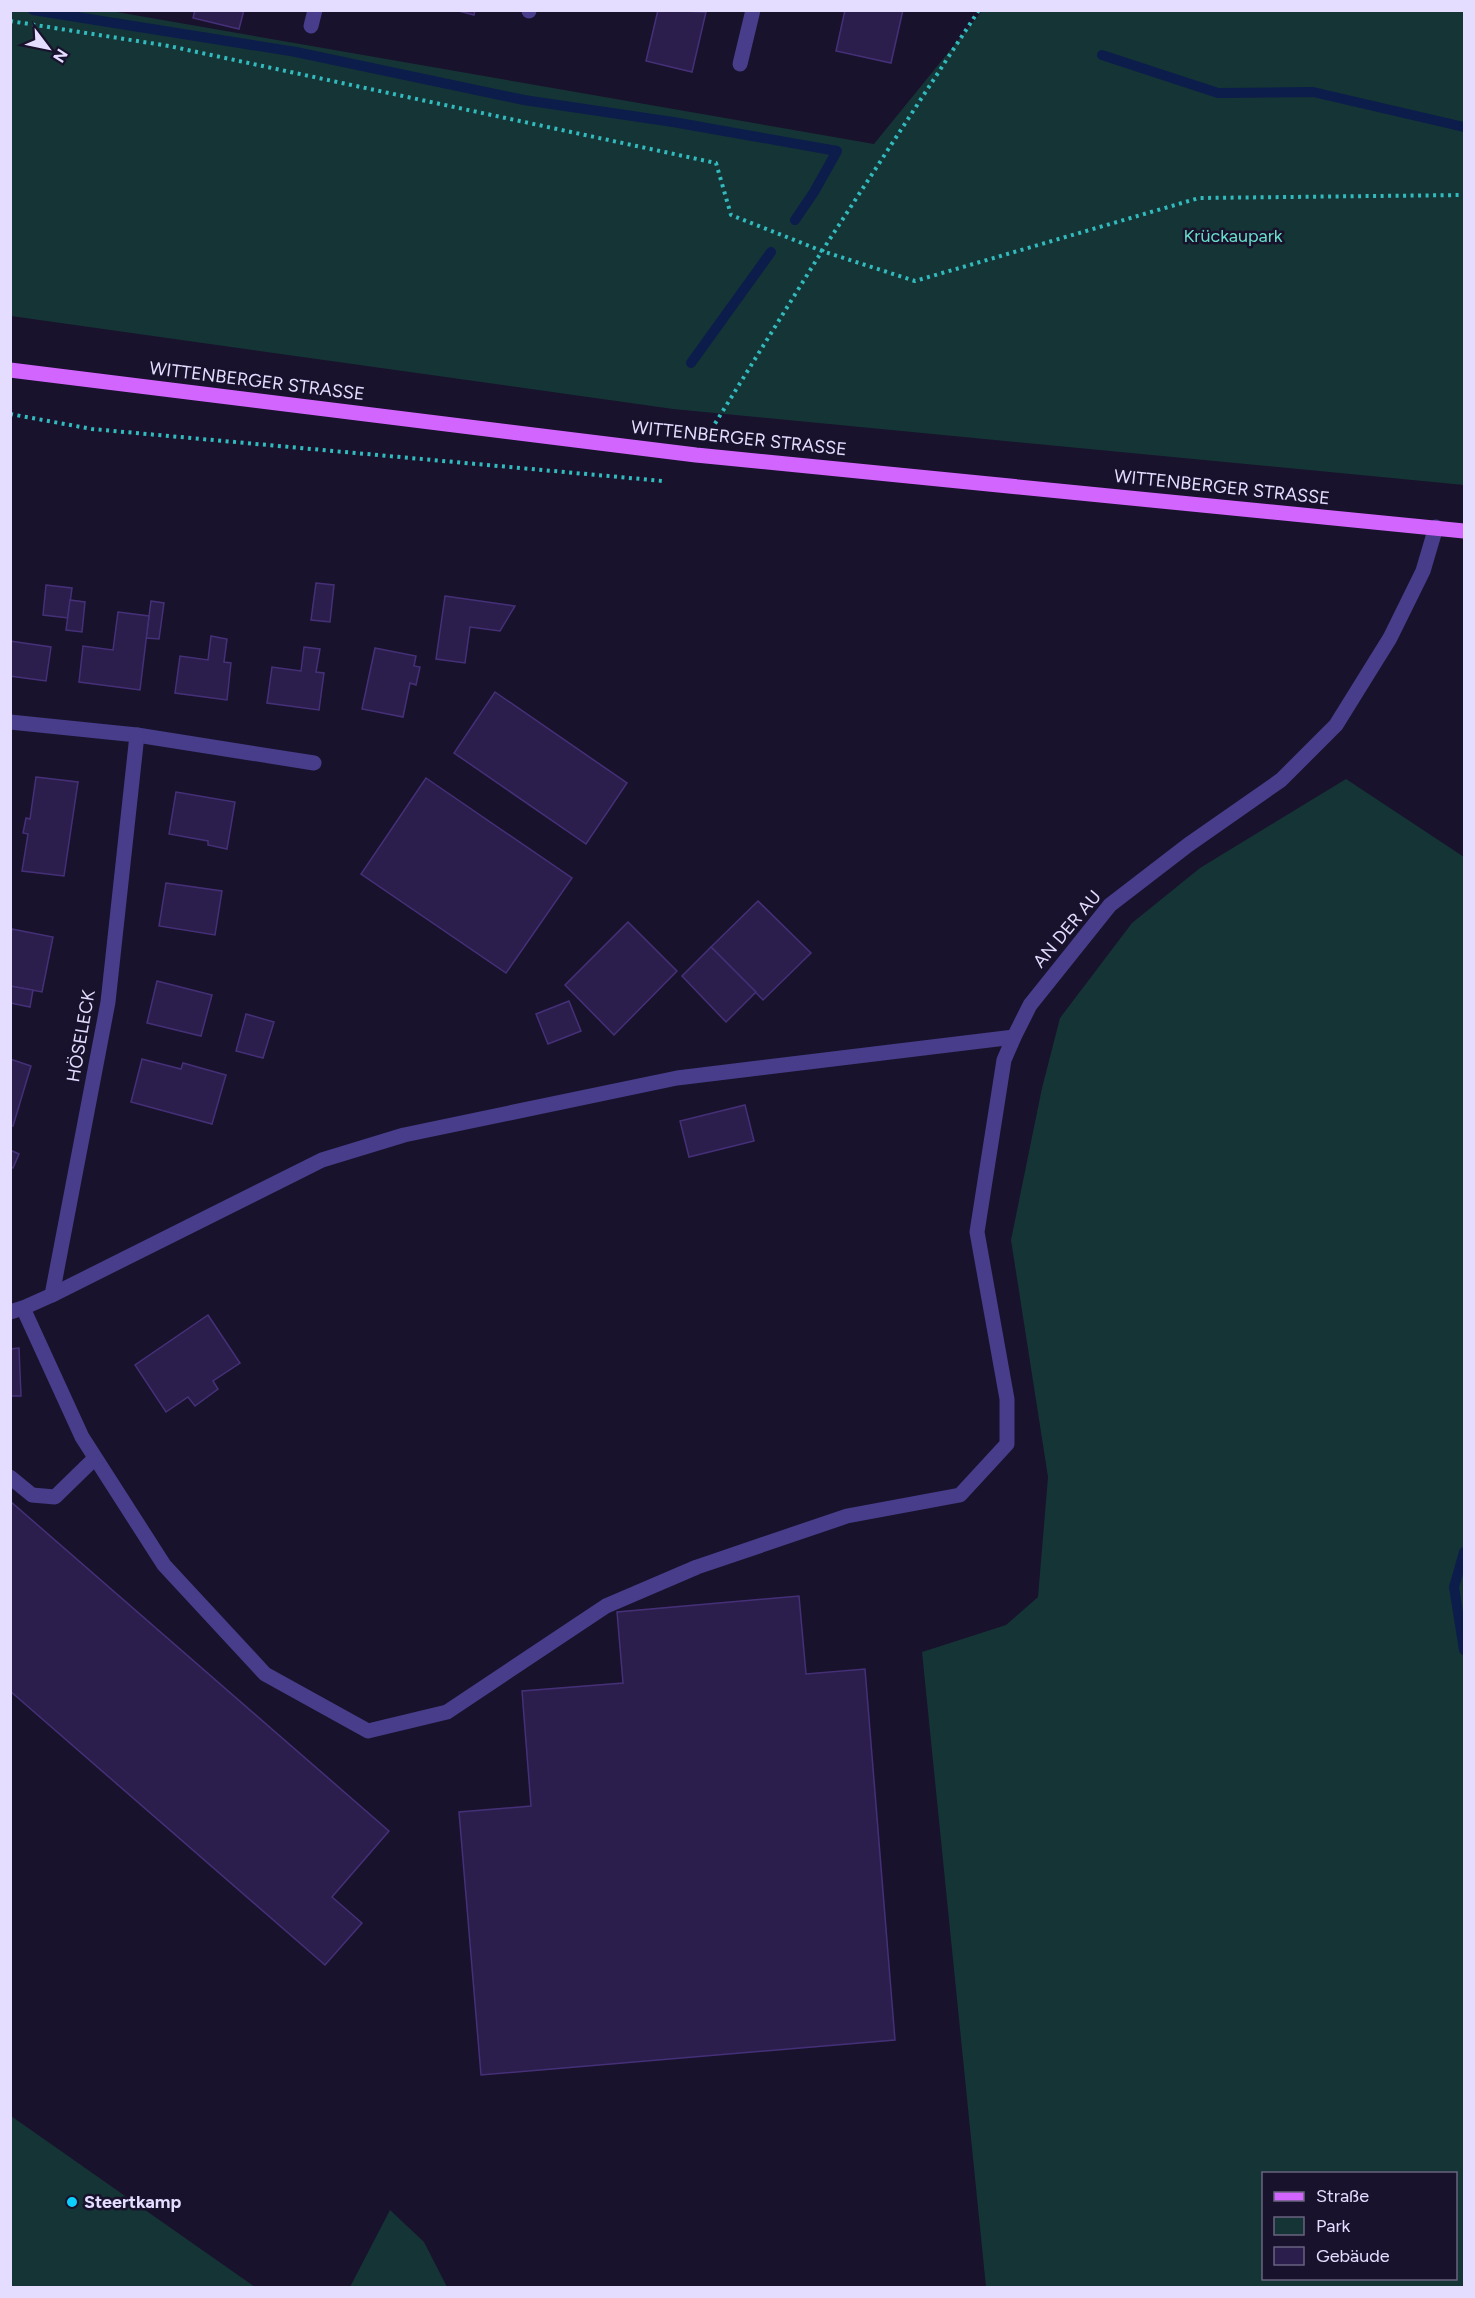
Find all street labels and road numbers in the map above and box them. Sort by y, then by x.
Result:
street label: WITTENBERGER STRASSE [148,357,366,405]
street label: WITTENBERGER STRASSE [630,416,848,460]
street label: WITTENBERGER STRASSE [1113,465,1331,509]
street label: AN DER AU [1028,886,1106,972]
street label: HÖSELECK [62,988,100,1084]

